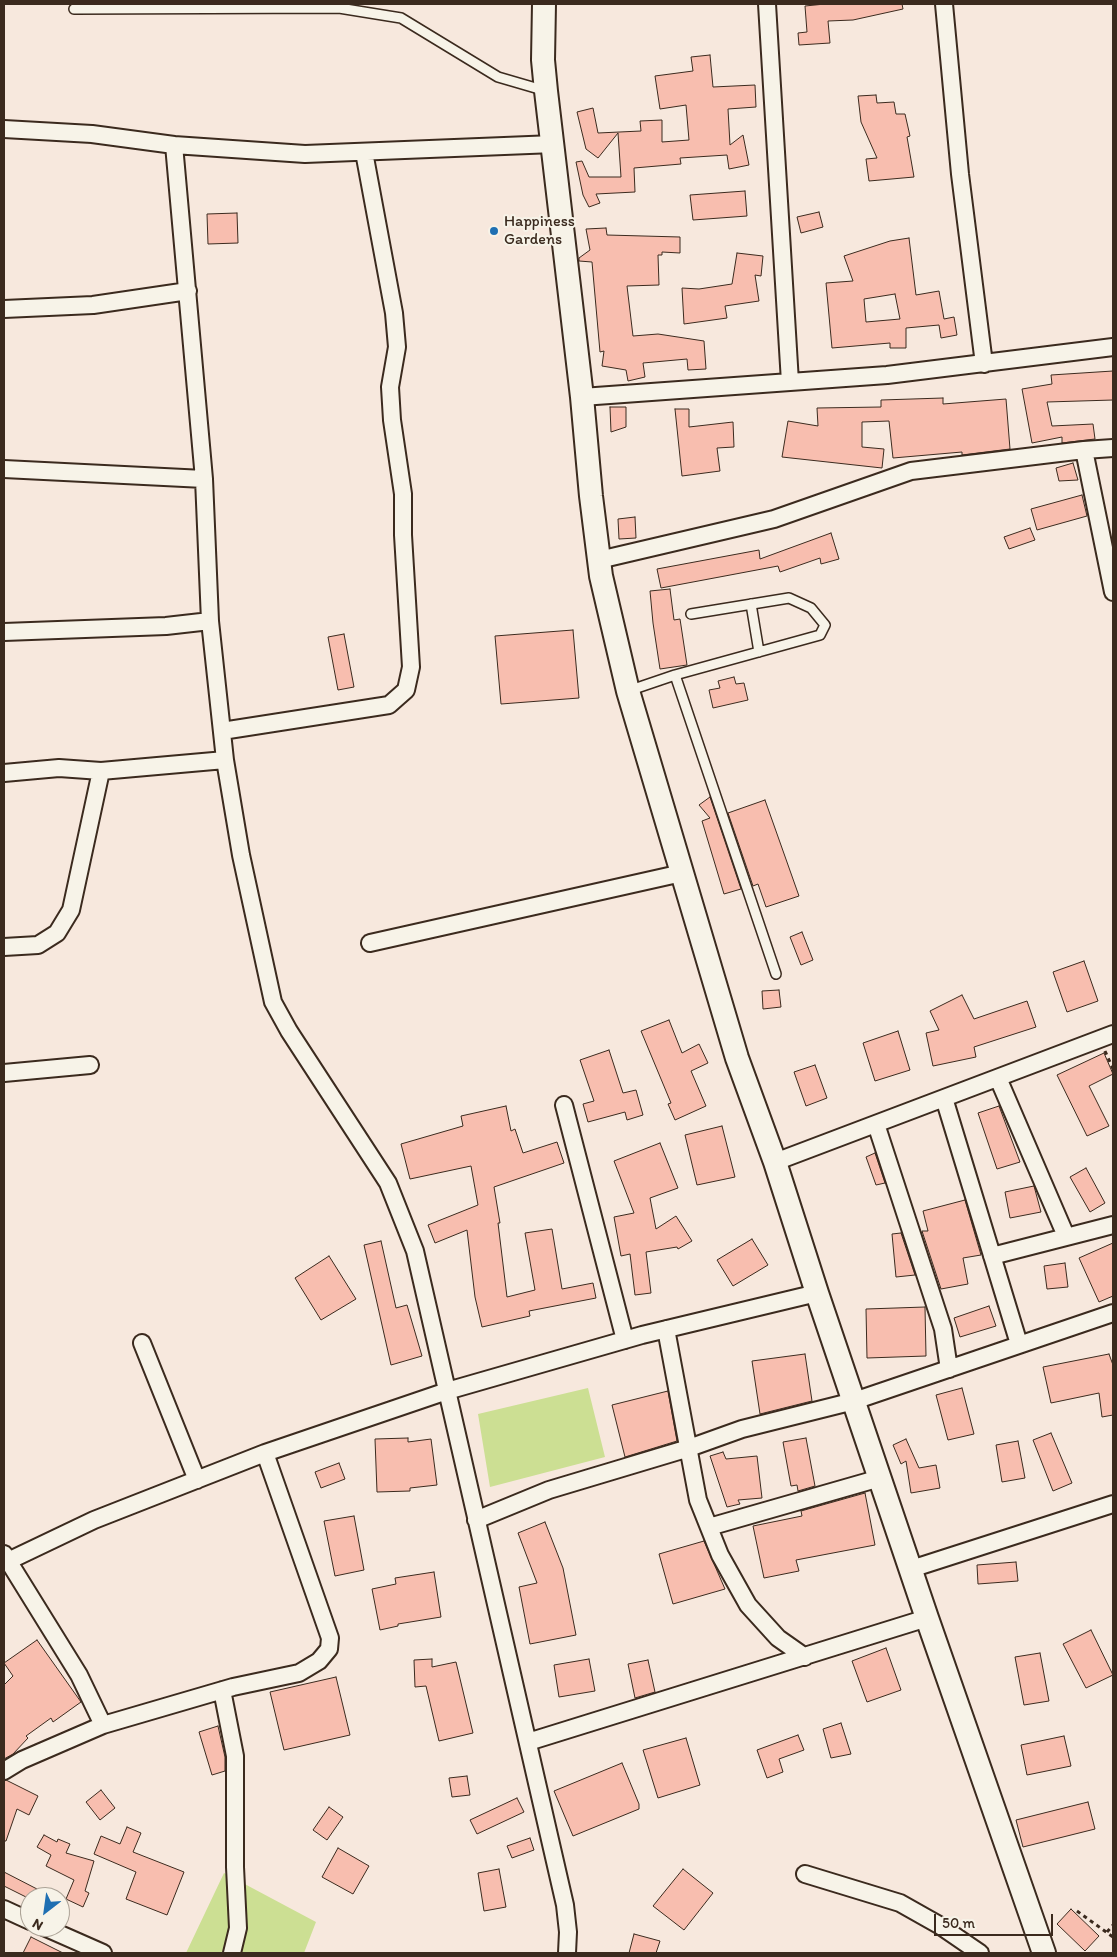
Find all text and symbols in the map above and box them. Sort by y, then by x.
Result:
place label: Happiness Gardens [504,212,575,250]
marker: Happiness Gardens [488,225,500,237]
north arrow [20,1887,70,1937]
scale bar [937,1904,1056,1936]
text: 50 m [942,1914,975,1932]
text: N [29,1915,46,1934]

